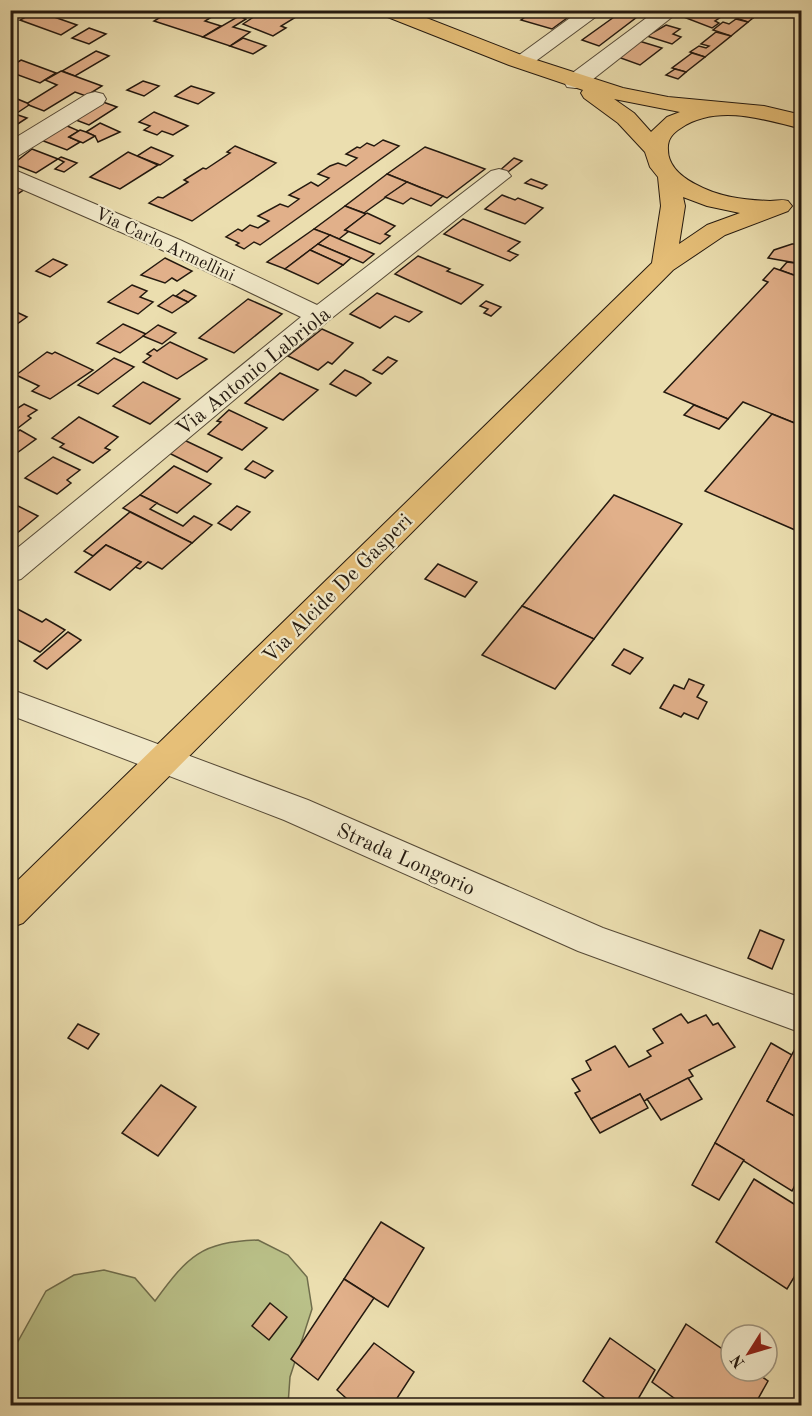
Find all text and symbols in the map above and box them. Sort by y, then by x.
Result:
street label: Via Carlo Armellini [92,205,237,285]
street label: Via Antonio Labriola [173,304,335,441]
street label: Via Alcide De Gasperi [259,510,417,668]
street label: Strada Longorio [333,821,478,900]
north arrow [719,1323,779,1383]
text: N [728,1351,749,1371]

